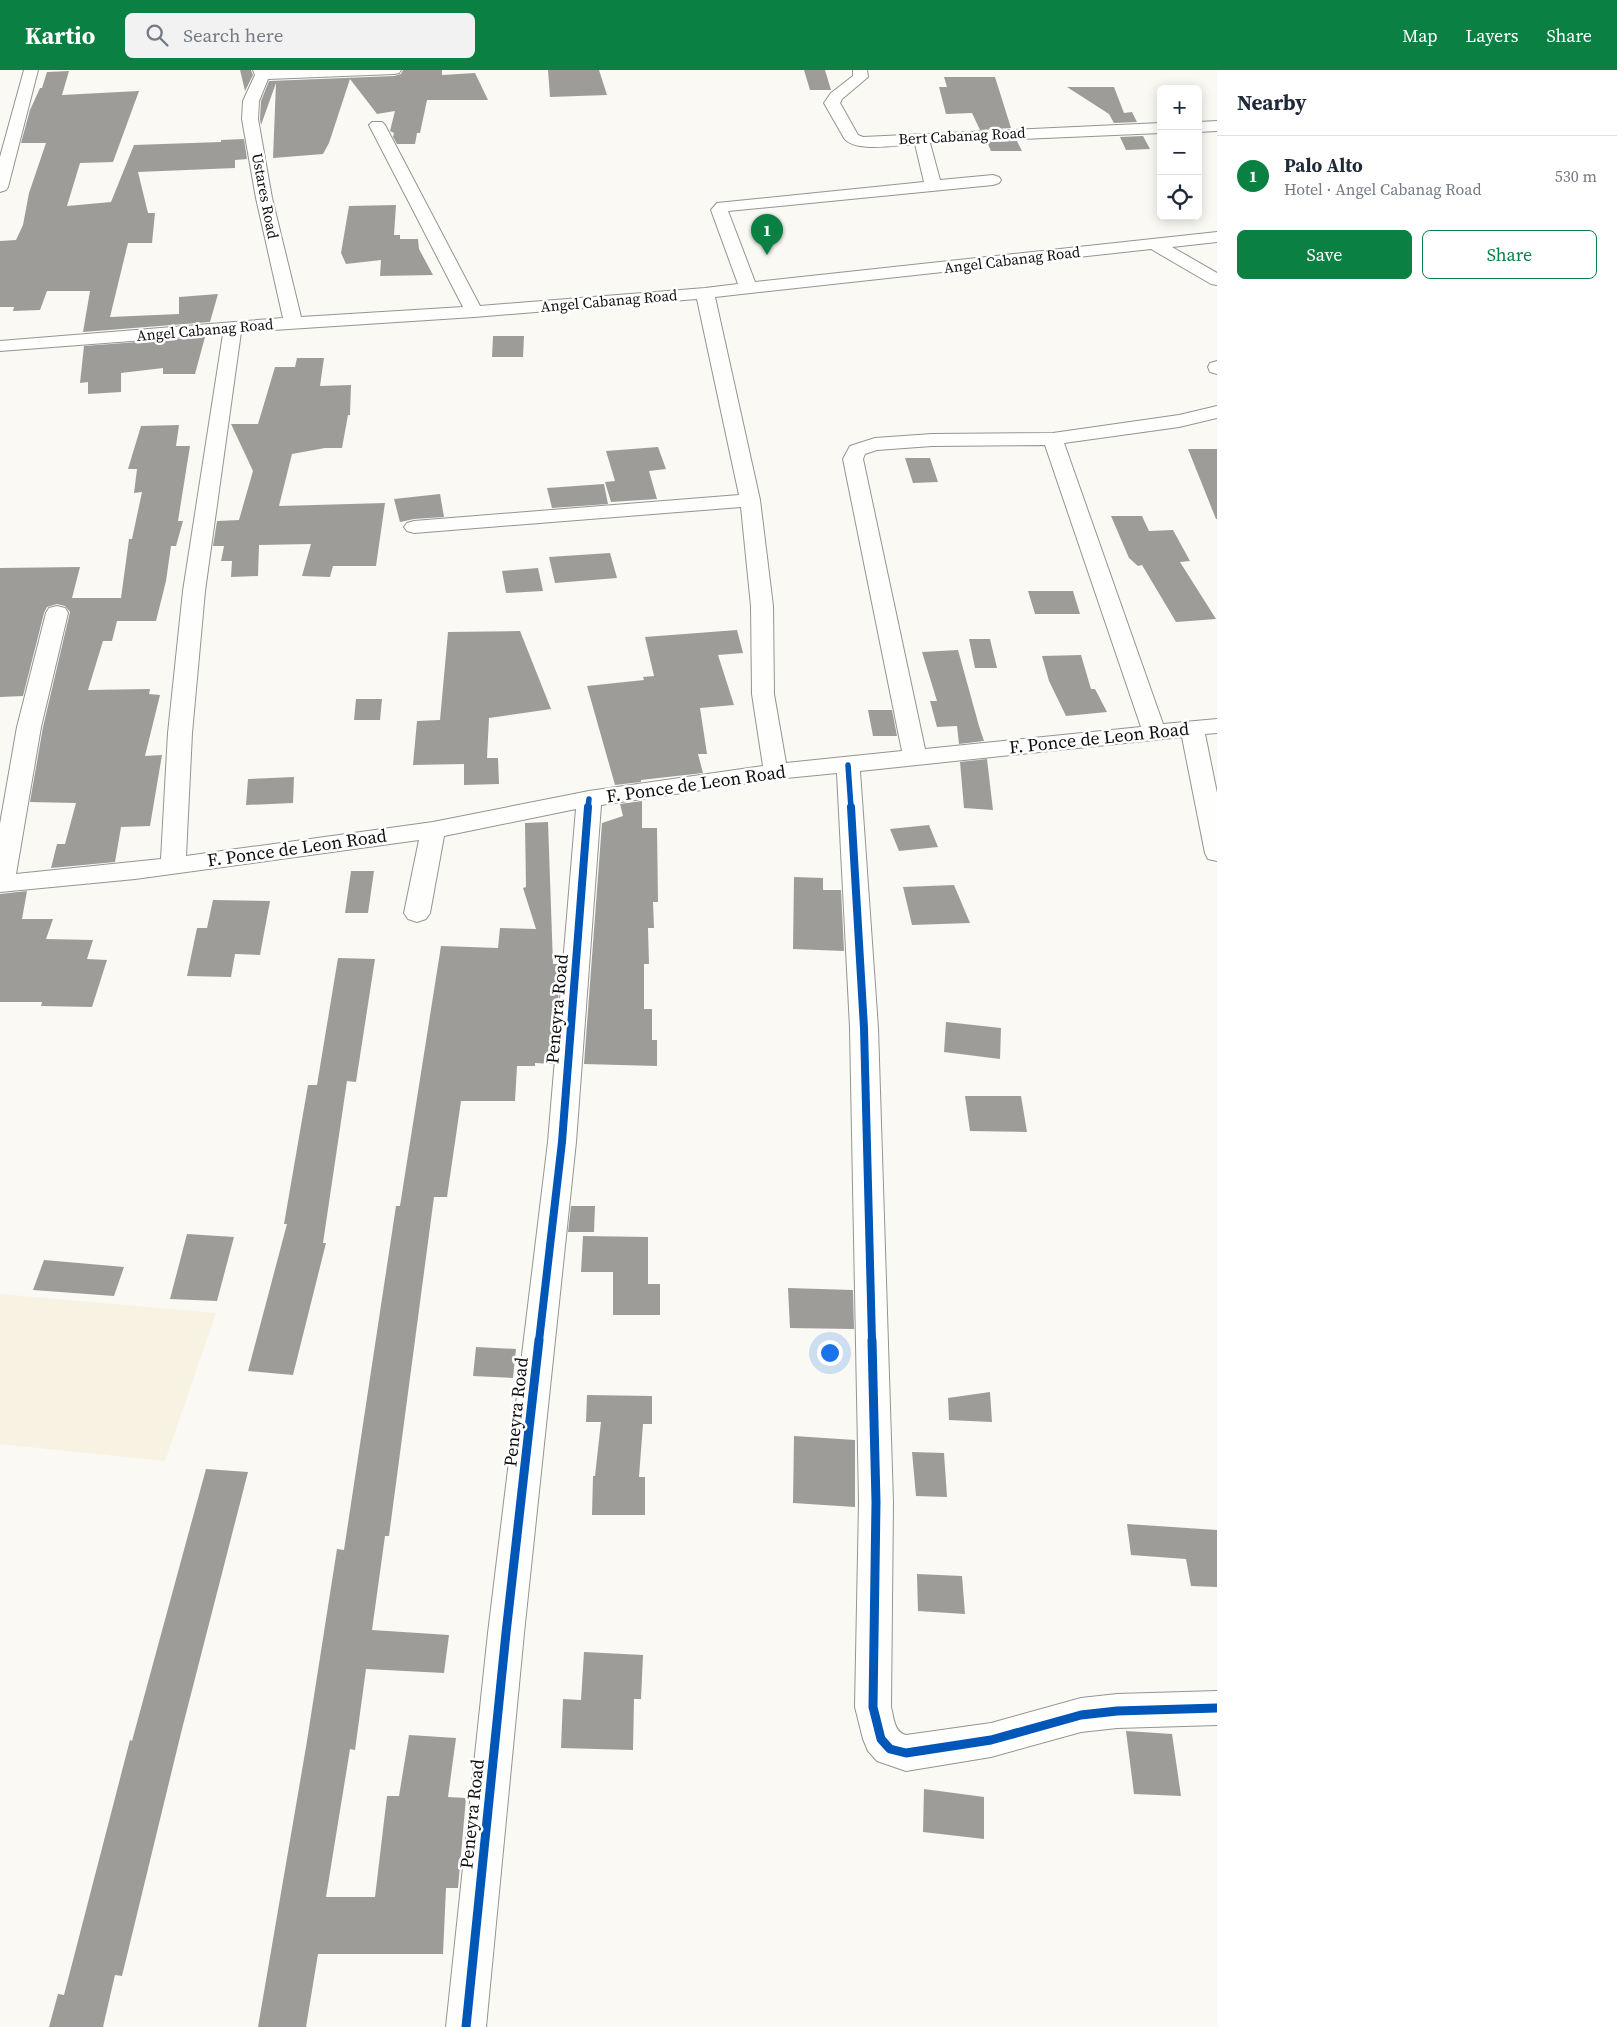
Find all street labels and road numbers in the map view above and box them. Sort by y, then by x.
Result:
street label: Bert Cabanag Road [898,122,1027,149]
street label: Ustares Road [247,151,284,241]
street label: Angel Cabanag Road [943,241,1082,278]
street label: Angel Cabanag Road [540,284,679,317]
street label: Angel Cabanag Road [136,313,275,346]
street label: F. Ponce de Leon Road [1008,716,1190,759]
street label: F. Ponce de Leon Road [605,759,787,808]
street label: F. Ponce de Leon Road [206,823,388,872]
street label: Peneyra Road [539,953,574,1065]
street label: Peneyra Road [497,1356,534,1468]
street label: Peneyra Road [453,1758,490,1870]

